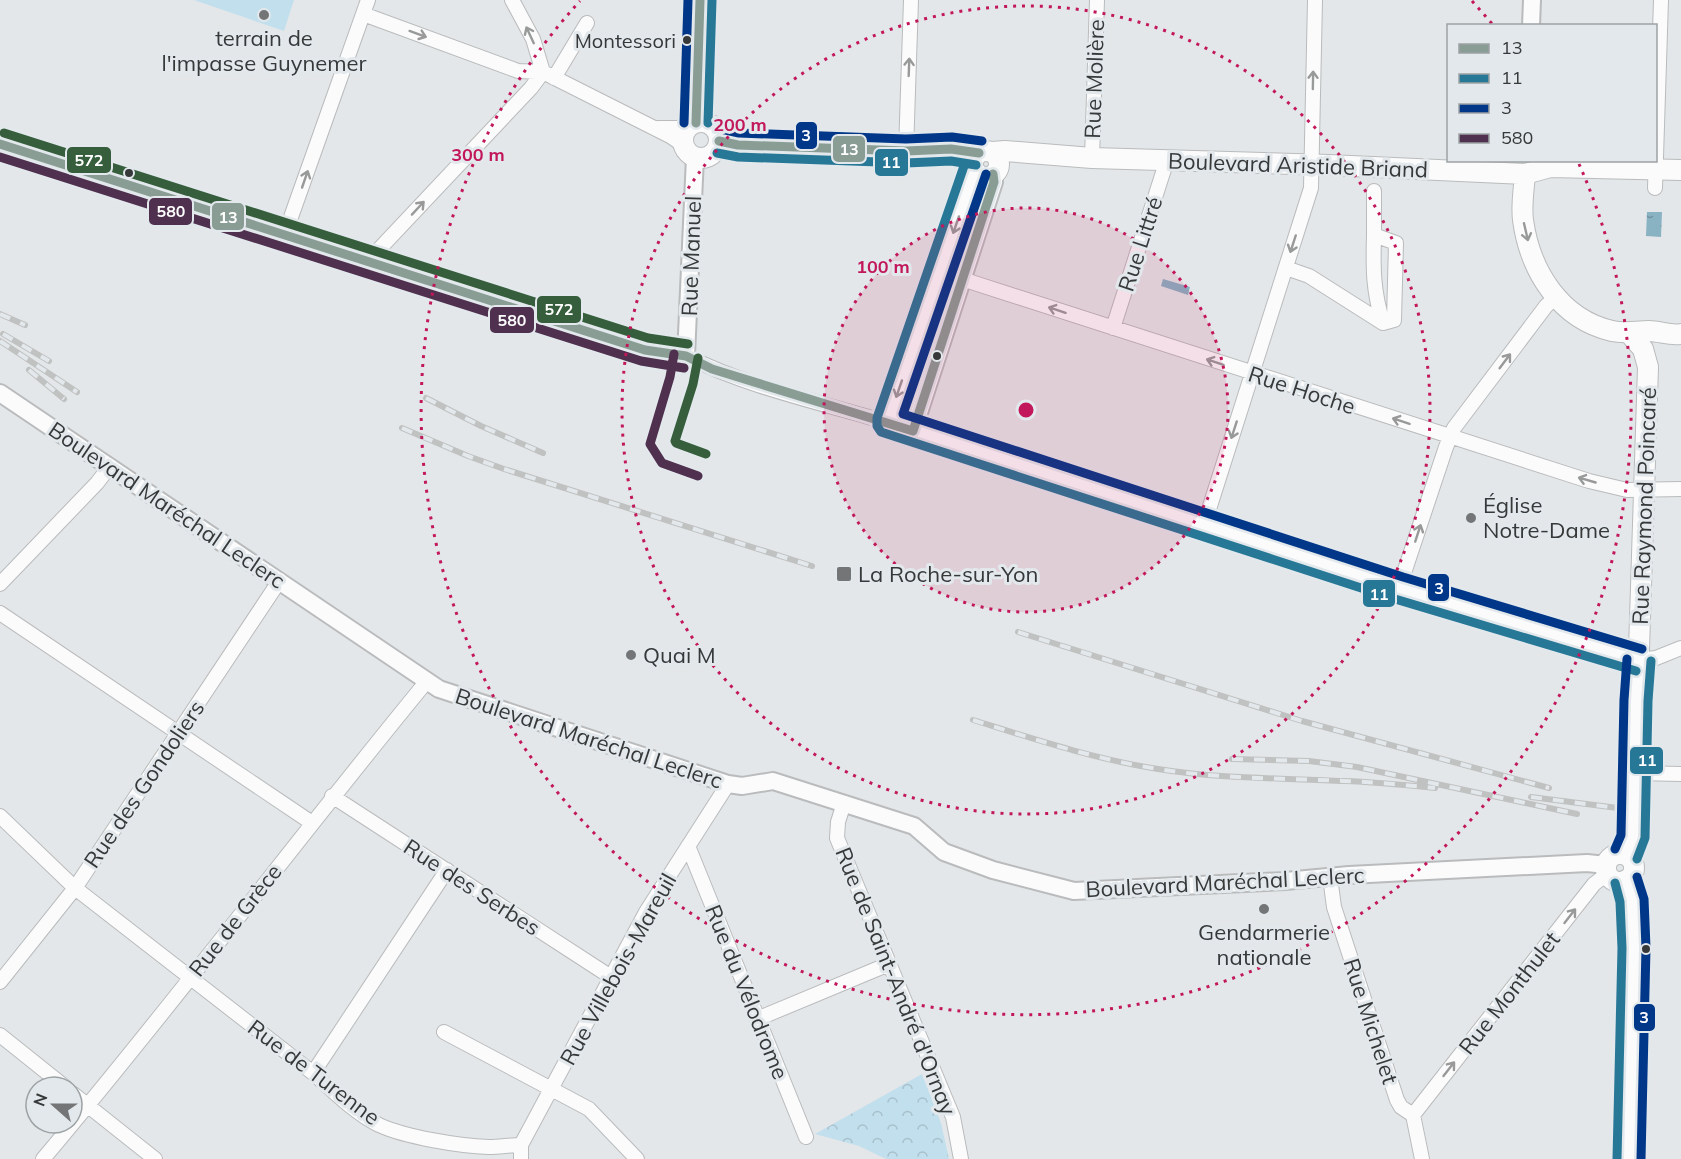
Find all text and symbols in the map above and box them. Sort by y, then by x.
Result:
marker: terrain de l'impasse Guynemer [257,8,271,22]
street label: Rue Molière [1078,19,1110,139]
place label: terrain de l'impasse Guynemer [161,24,367,77]
legend [1447,24,1657,162]
one-way arrow [524,27,535,45]
place label: Montessori [575,28,676,53]
one-way arrow [408,30,427,41]
marker: Montessori [681,34,693,46]
text: 13 [1501,36,1523,59]
one-way arrow [903,58,914,78]
text: 11 [1501,66,1523,89]
one-way arrow [1307,71,1318,91]
text: 3 [1501,96,1512,119]
text: 200 m [713,113,767,136]
line badge: 3 [795,121,818,150]
text: 3 [801,125,811,145]
text: 580 [1501,126,1533,149]
line badge: 13 [832,135,866,163]
text: 13 [839,139,859,159]
text: 300 m [451,143,505,166]
line badge: 572 [66,146,112,174]
street label: Boulevard Aristide Briand [1167,146,1429,184]
line badge: 11 [874,148,909,177]
text: 572 [75,150,103,170]
text: 11 [881,152,901,172]
unlabelled marker [123,167,135,179]
one-way arrow [300,170,311,189]
street label: Rue Littré [1112,193,1168,295]
street label: Rue Manuel [675,195,707,317]
line badge: 580 [148,197,193,226]
text: 580 [157,201,185,221]
one-way arrow [411,201,425,216]
line badge: 13 [211,202,245,231]
text: 13 [218,207,238,227]
one-way arrow [949,216,960,234]
one-way arrow [1520,222,1532,241]
one-way arrow [1287,234,1298,253]
text: 100 m [856,255,910,278]
line badge: 572 [536,295,582,324]
text: 572 [545,299,573,319]
one-way arrow [1048,304,1067,315]
line badge: 580 [489,306,535,334]
text: 580 [498,310,526,330]
unlabelled marker [931,350,943,362]
one-way arrow [1499,353,1511,369]
one-way arrow [1206,356,1225,367]
street label: Rue Hoche [1245,360,1359,420]
one-way arrow [893,379,904,398]
street label: Rue Raymond Poincaré [1626,387,1662,625]
centre of rings [1016,400,1036,420]
street label: Boulevard Maréchal Leclerc [43,415,291,595]
one-way arrow [1392,415,1411,426]
one-way arrow [1228,420,1239,439]
one-way arrow [1578,474,1597,486]
place label: Église Notre-Dame [1483,491,1610,544]
marker: Église Notre-Dame [1464,511,1478,525]
one-way arrow [1413,524,1424,543]
place label: La Roche-sur-Yon [858,560,1038,588]
marker: La Roche-sur-Yon [835,565,853,583]
line badge: 3 [1427,573,1450,602]
text: 3 [1434,578,1444,598]
line badge: 11 [1362,579,1396,608]
text: 11 [1369,584,1389,604]
place label: Quai M [643,641,716,669]
marker: Quai M [624,648,638,662]
street label: Boulevard Maréchal Leclerc [452,682,726,794]
street label: Rue des Gondoliers [78,695,210,873]
line badge: 11 [1629,746,1664,775]
text: 11 [1637,750,1657,770]
street label: Rue des Serbes [398,832,546,942]
street label: Rue de Saint-André d'Ornay [829,843,963,1119]
street label: Rue de Grèce [182,858,288,982]
street label: Boulevard Maréchal Leclerc [1085,861,1365,903]
street label: Rue Villebois-Mareuil [554,868,682,1070]
street label: Rue du Vélodrome [699,901,795,1083]
marker: Gendarmerie nationale [1257,902,1271,916]
one-way arrow [1563,908,1576,924]
place label: Gendarmerie nationale [1198,918,1330,971]
street label: Rue Monthulet [1452,926,1566,1060]
unlabelled marker [1640,943,1652,955]
street label: Rue Michelet [1338,955,1405,1088]
line badge: 3 [1633,1003,1656,1032]
text: 3 [1639,1007,1649,1027]
street label: Rue de Turenne [242,1013,386,1131]
one-way arrow [1443,1061,1456,1077]
north arrow [24,1075,84,1135]
text: N [28,1090,51,1109]

